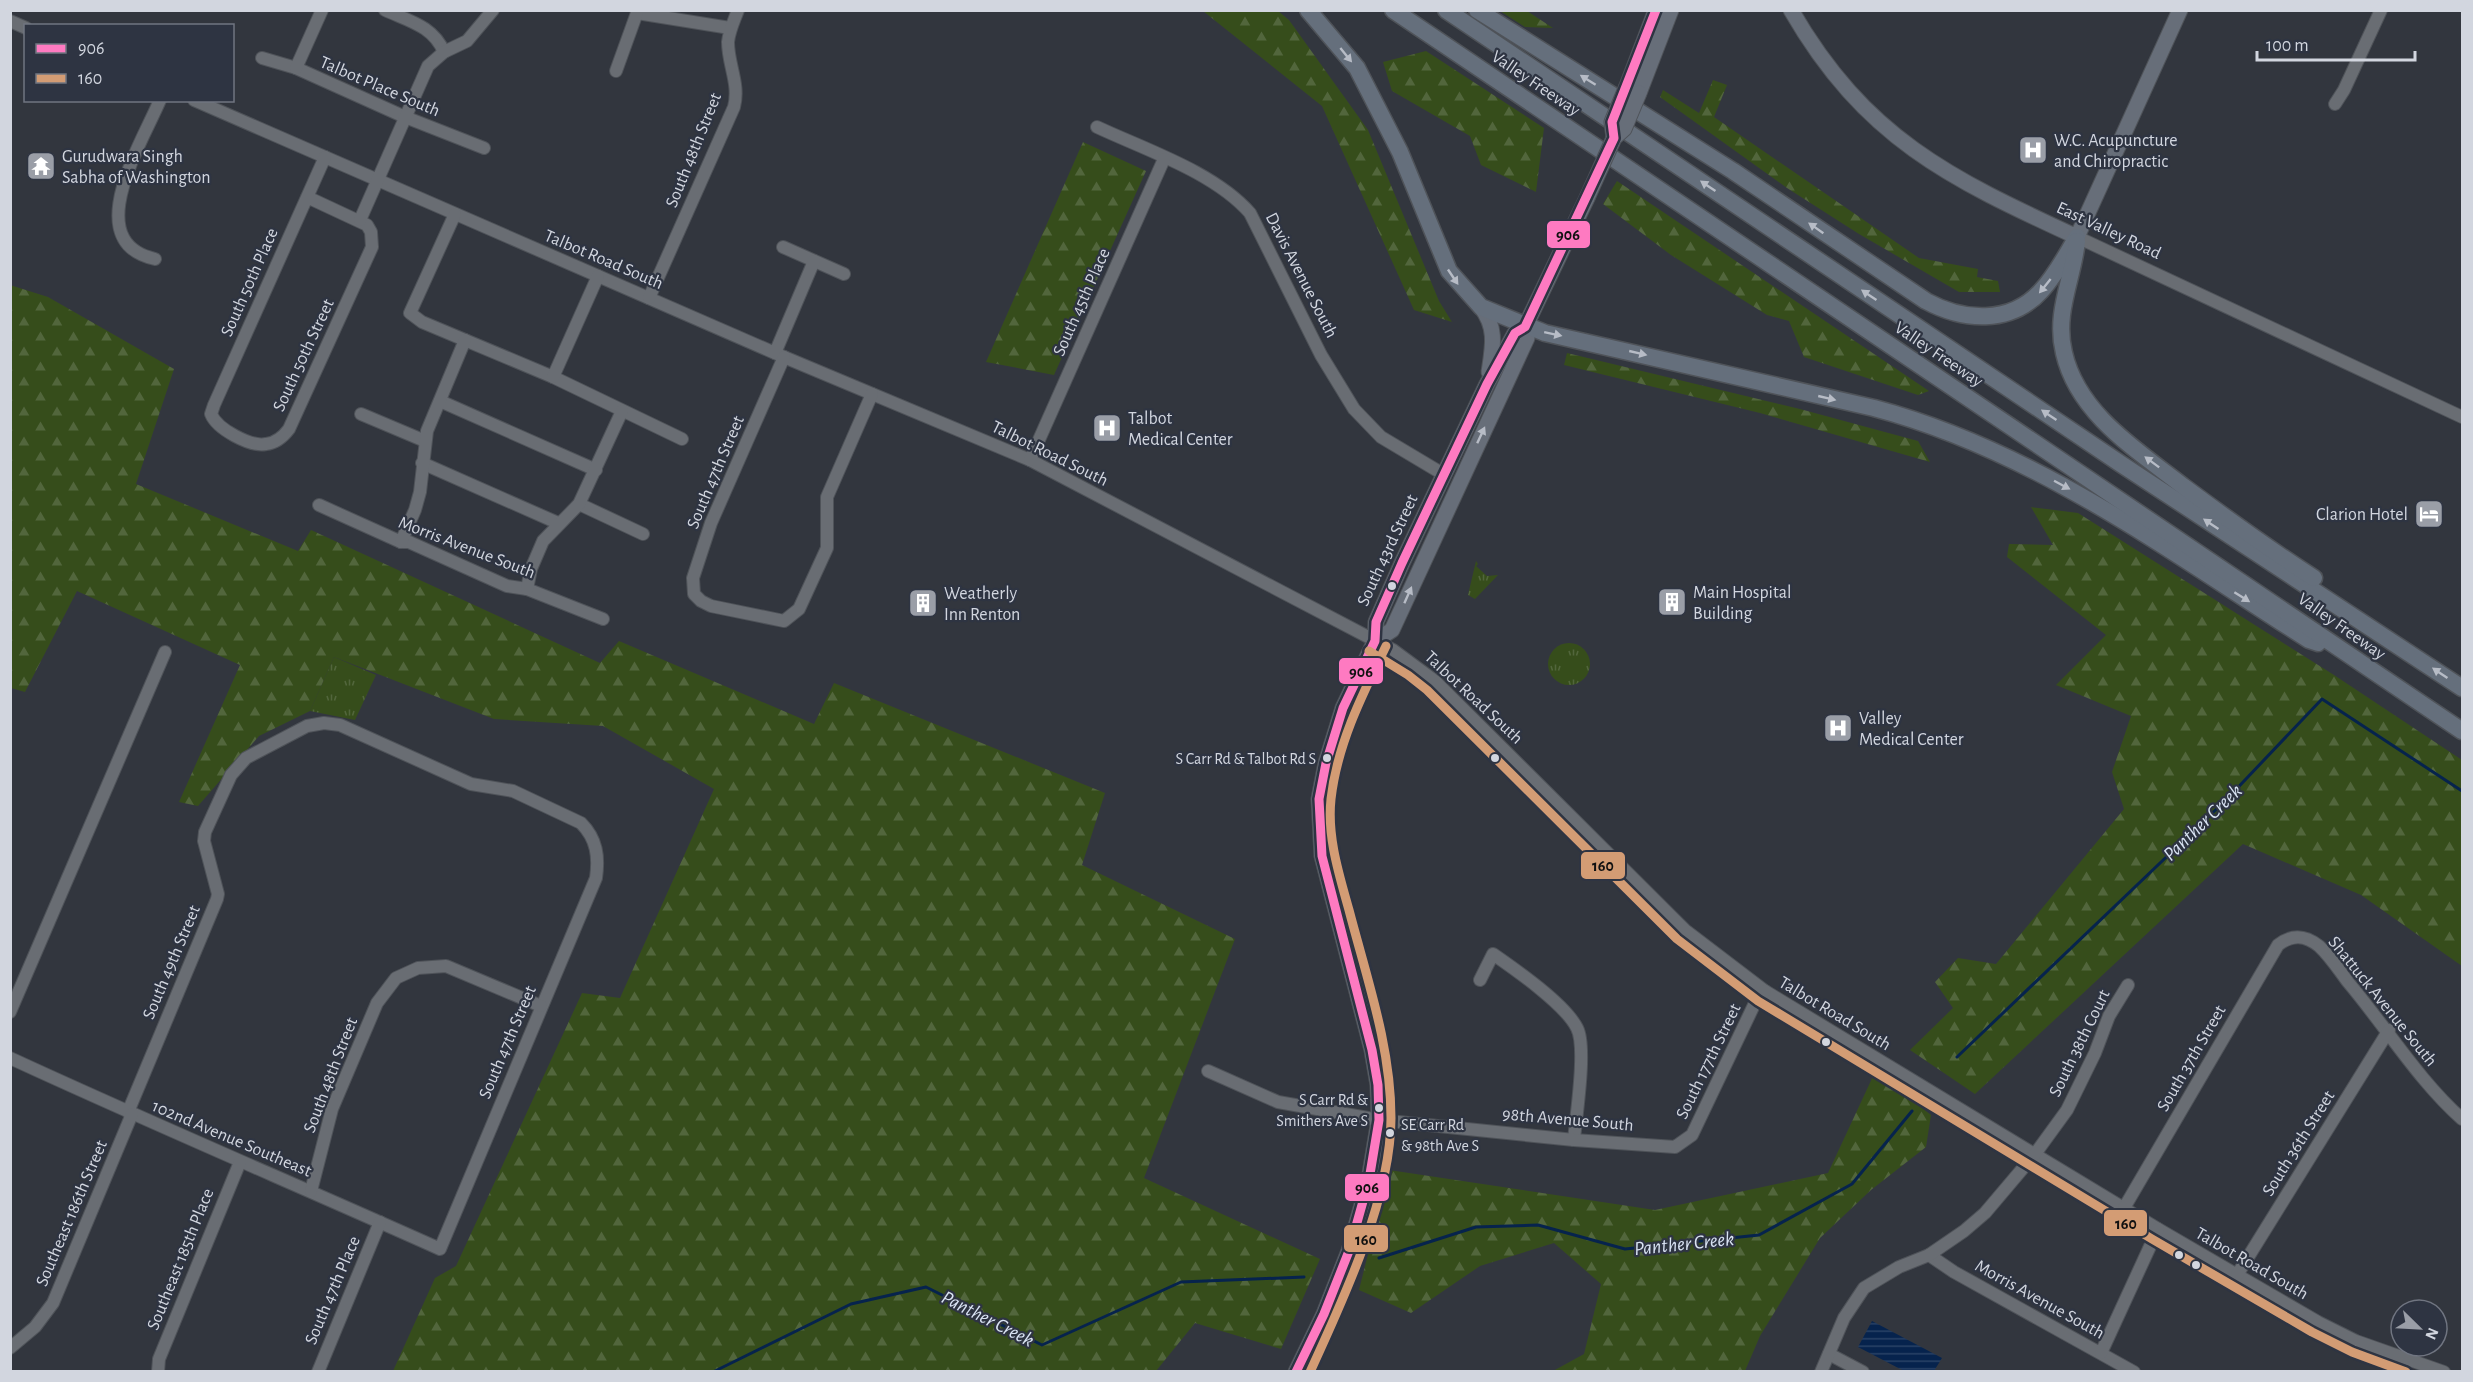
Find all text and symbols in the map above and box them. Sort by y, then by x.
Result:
legend [24,24,234,102]
scale bar [2257,24,2414,62]
text: 100 m [2266,37,2309,55]
text: 906 [78,40,104,58]
one-way arrow [1339,47,1352,63]
street label: Valley Freeway [1488,48,1583,120]
street label: Talbot Place South [317,53,442,120]
text: 160 [78,70,102,88]
one-way arrow [1580,75,1597,86]
street label: South 48th Street [663,90,725,210]
place label: W.C. Acupuncture and Chiropractic [2054,132,2178,171]
hospital icon: W.C. Acupuncture and Chiropractic [2017,134,2049,166]
place label: Gurudwara Singh Sabha of Washington [62,148,211,187]
temple icon: Gurudwara Singh Sabha of Washington [25,150,57,182]
one-way arrow [1700,180,1716,192]
street label: East Valley Road [2053,199,2164,263]
street label: Davis Avenue South [1262,210,1340,341]
line badge: 906 [1546,220,1591,249]
one-way arrow [1808,222,1824,234]
street label: South 50th Place [218,225,282,339]
street label: Talbot Road South [542,227,666,293]
text: 906 [1556,227,1580,243]
street label: South 45th Place [1050,246,1114,359]
one-way arrow [1447,268,1459,284]
one-way arrow [2039,278,2051,293]
one-way arrow [1862,289,1878,301]
street label: South 50th Street [270,296,338,414]
street label: Valley Freeway [1891,319,1986,391]
one-way arrow [1544,330,1563,339]
one-way arrow [1628,349,1647,358]
one-way arrow [1818,393,1837,403]
one-way arrow [2041,409,2057,421]
place label: Talbot Medical Center [1128,410,1233,449]
hospital icon: Talbot Medical Center [1091,412,1123,444]
street label: South 47th Street [684,413,748,532]
street label: Talbot Road South [988,418,1111,490]
one-way arrow [1476,427,1485,444]
one-way arrow [2145,456,2161,468]
one-way arrow [2054,480,2071,490]
street label: South 43rd Street [1354,492,1422,609]
hotel icon: Clarion Hotel [2413,498,2445,530]
place label: Clarion Hotel [2316,506,2408,524]
street label: Morris Avenue South [396,514,537,582]
one-way arrow [2203,519,2219,530]
unlabelled marker [1386,580,1398,592]
place label: Main Hospital Building [1693,584,1791,623]
place label: Weatherly Inn Renton [944,585,1020,624]
one-way arrow [1403,586,1412,603]
building icon: Main Hospital Building [1656,586,1688,618]
building icon: Weatherly Inn Renton [907,587,939,619]
street label: Valley Freeway [2294,590,2389,664]
one-way arrow [2233,592,2250,603]
street label: Talbot Road South [1421,648,1526,748]
line badge: 906 [1338,657,1384,685]
text: 906 [1349,664,1373,680]
one-way arrow [2433,667,2449,679]
place label: Valley Medical Center [1859,710,1964,749]
hospital icon: Valley Medical Center [1822,712,1854,744]
place label: S Carr Rd & Talbot Rd S [1176,751,1316,767]
marker: S Carr Rd & Talbot Rd S [1321,752,1333,764]
unlabelled marker [1489,752,1501,764]
water label: Panther Creek [2160,781,2246,865]
line badge: 160 [1580,851,1626,880]
text: 160 [1592,858,1614,874]
street label: South 49th Street [140,903,204,1022]
street label: Shattuck Avenue South [2324,933,2440,1070]
street label: Talbot Road South [1775,973,1894,1054]
street label: South 47th Street [476,983,540,1102]
street label: South 38th Court [2046,987,2114,1100]
street label: South 177th Street [1673,1001,1745,1122]
street label: South 37th Street [2154,1002,2230,1115]
street label: South 48th Street [301,1015,361,1135]
unlabelled marker [1820,1036,1832,1048]
street label: South 36th Street [2259,1087,2339,1199]
place label: S Carr Rd & Smithers Ave S [1276,1092,1368,1129]
street label: 102nd Avenue Southeast [149,1097,314,1181]
marker: S Carr Rd & Smithers Ave S [1373,1102,1385,1114]
street label: 98th Avenue South [1501,1105,1634,1135]
place label: SE Carr Rd & 98th Ave S [1401,1117,1479,1154]
marker: SE Carr Rd & 98th Ave S [1384,1127,1396,1139]
street label: Southeast 186th Street [33,1137,111,1289]
line badge: 906 [1344,1173,1390,1202]
text: 906 [1355,1180,1379,1196]
street label: Southeast 185th Place [144,1186,218,1333]
line badge: 160 [2103,1209,2148,1237]
text: 160 [2115,1216,2137,1232]
line badge: 160 [1343,1224,1389,1253]
street label: Talbot Road South [2192,1224,2311,1303]
water label: Panther Creek [1633,1229,1735,1259]
text: 160 [1355,1232,1377,1248]
street label: South 47th Place [302,1234,364,1347]
unlabelled marker [2173,1249,2185,1261]
street label: Morris Avenue South [1972,1257,2107,1343]
unlabelled marker [2190,1259,2202,1271]
water label: Panther Creek [938,1287,1037,1351]
north arrow [2389,1298,2449,1358]
text: N [2422,1325,2441,1342]

